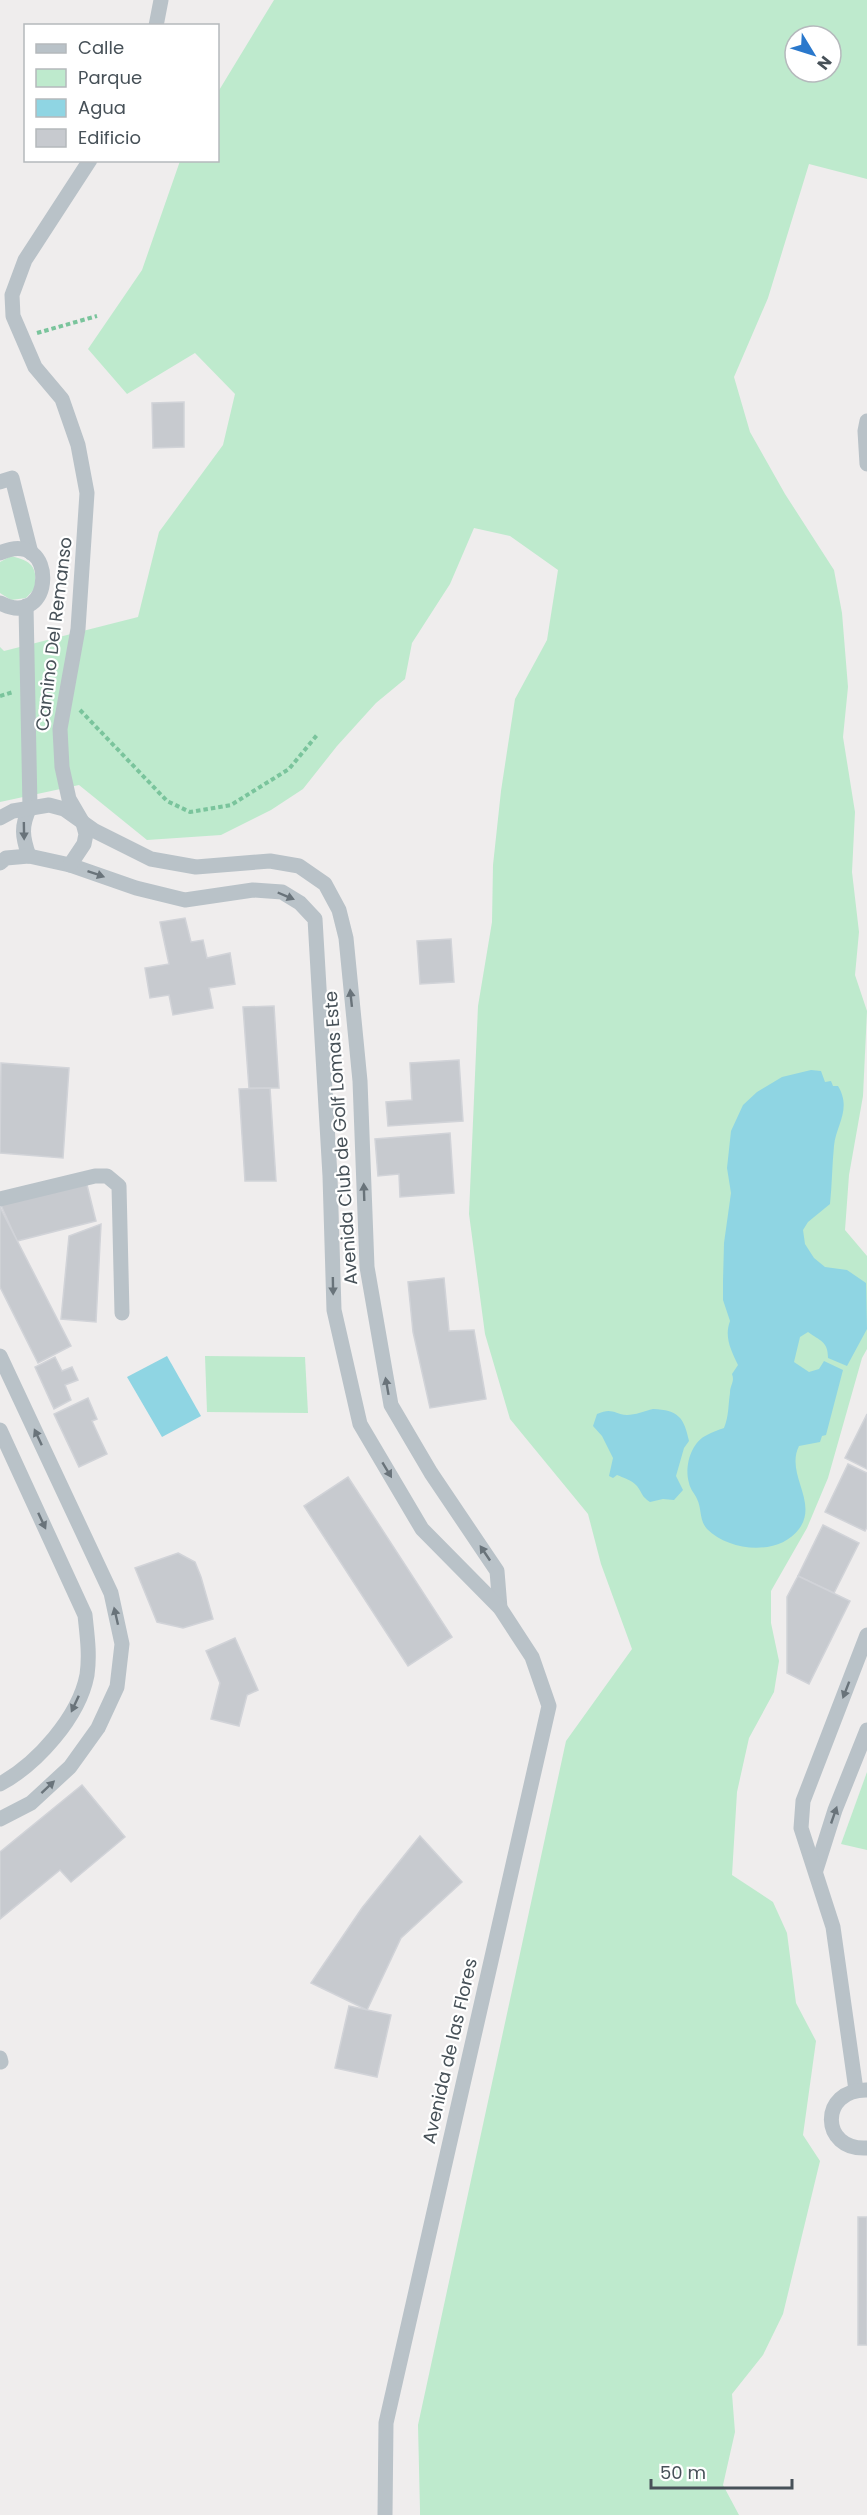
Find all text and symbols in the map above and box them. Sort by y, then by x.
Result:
legend [24,24,219,162]
north arrow [783,24,843,84]
text: Calle [78,35,124,60]
text: N [812,51,837,75]
text: Parque [78,65,142,90]
text: Agua [78,95,126,120]
text: Edificio [78,125,141,150]
street label: Camino Del Remanso [29,536,78,732]
one-way arrow [19,822,29,841]
one-way arrow [87,870,105,880]
one-way arrow [277,891,295,901]
one-way arrow [346,988,356,1007]
street label: Avenida Club de Golf Lomas Este [318,990,363,1286]
one-way arrow [359,1183,368,1202]
one-way arrow [328,1276,338,1295]
one-way arrow [383,1376,392,1395]
one-way arrow [33,1428,43,1446]
one-way arrow [382,1462,393,1478]
one-way arrow [37,1513,46,1530]
one-way arrow [479,1545,490,1561]
one-way arrow [110,1606,120,1625]
one-way arrow [841,1681,851,1699]
one-way arrow [71,1696,80,1713]
one-way arrow [41,1780,55,1794]
one-way arrow [830,1806,839,1824]
street label: Avenida de las Flores [416,1956,483,2146]
scale bar [651,2452,792,2490]
text: 50 m [660,2460,706,2485]

